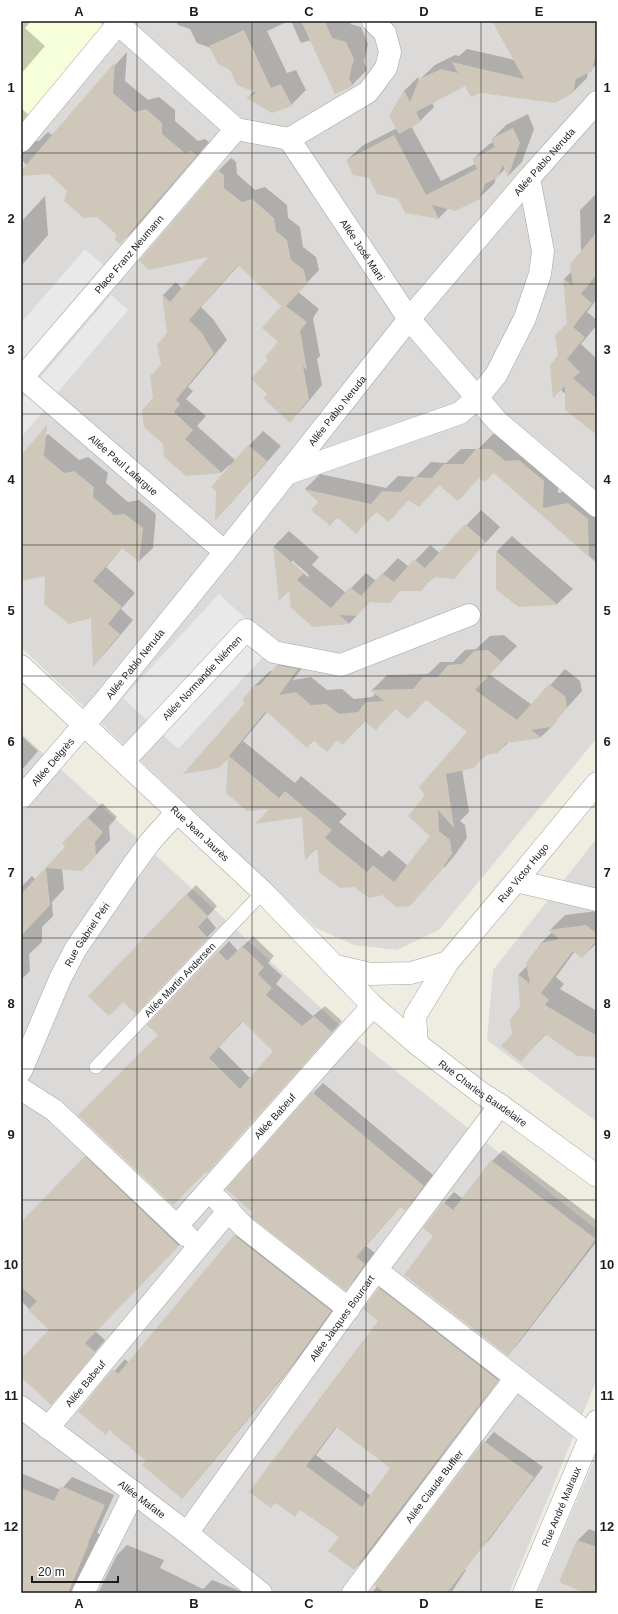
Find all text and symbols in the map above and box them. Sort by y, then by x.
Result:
text: A [74,4,84,19]
text: B [189,4,199,19]
text: C [304,4,314,19]
text: D [419,4,429,19]
text: E [535,4,544,19]
text: 1 [7,80,15,95]
text: 1 [603,80,611,95]
street label: Allée Pablo Neruda [512,126,577,198]
text: 2 [7,211,15,226]
text: 2 [603,211,611,226]
street label: Place Franz Neumann [92,213,166,296]
street label: Allée José Marti [338,217,387,283]
text: 3 [7,342,15,357]
text: 3 [603,342,611,357]
street label: Allée Pablo Neruda [306,373,368,448]
street label: Allée Paul Lafargue [86,432,160,498]
text: 4 [7,472,15,487]
text: 4 [603,472,611,487]
text: 5 [7,603,15,618]
text: 5 [603,603,611,618]
street label: Allée Pablo Neruda [104,627,167,701]
street label: Allée Normandie Niémen [160,633,244,722]
text: 6 [7,734,15,749]
text: 6 [603,734,611,749]
street label: Allée Delgrès [29,736,76,788]
street label: Rue Jean Jaurès [168,804,231,863]
street label: Rue Victor Hugo [496,841,551,905]
text: 7 [7,865,15,880]
text: 7 [603,865,611,880]
street label: Rue Gabriel Péri [62,901,112,968]
street label: Allée Martin Andersen [142,941,218,1019]
text: 8 [7,996,15,1011]
text: 8 [603,996,611,1011]
street label: Rue Charles Baudelaire [437,1058,529,1129]
street label: Allée Babeuf [252,1091,298,1141]
text: 9 [7,1127,15,1142]
text: 9 [603,1127,611,1142]
text: 10 [4,1257,18,1272]
text: 10 [600,1257,614,1272]
street label: Allée Jacques Bourcart [308,1273,377,1363]
street label: Allée Babeuf [63,1358,108,1409]
text: 11 [4,1388,18,1403]
text: 11 [600,1388,614,1403]
street label: Allée Claude Buffier [403,1447,466,1525]
street label: Rue André Malraux [539,1465,583,1548]
street label: Allée Mafate [116,1478,168,1521]
text: 12 [4,1519,18,1534]
text: 12 [600,1519,614,1534]
scale bar [32,1558,118,1584]
text: 20 m [38,1565,65,1579]
text: A [74,1596,84,1611]
text: B [189,1596,199,1611]
text: C [304,1596,314,1611]
text: D [419,1596,429,1611]
text: E [535,1596,544,1611]

